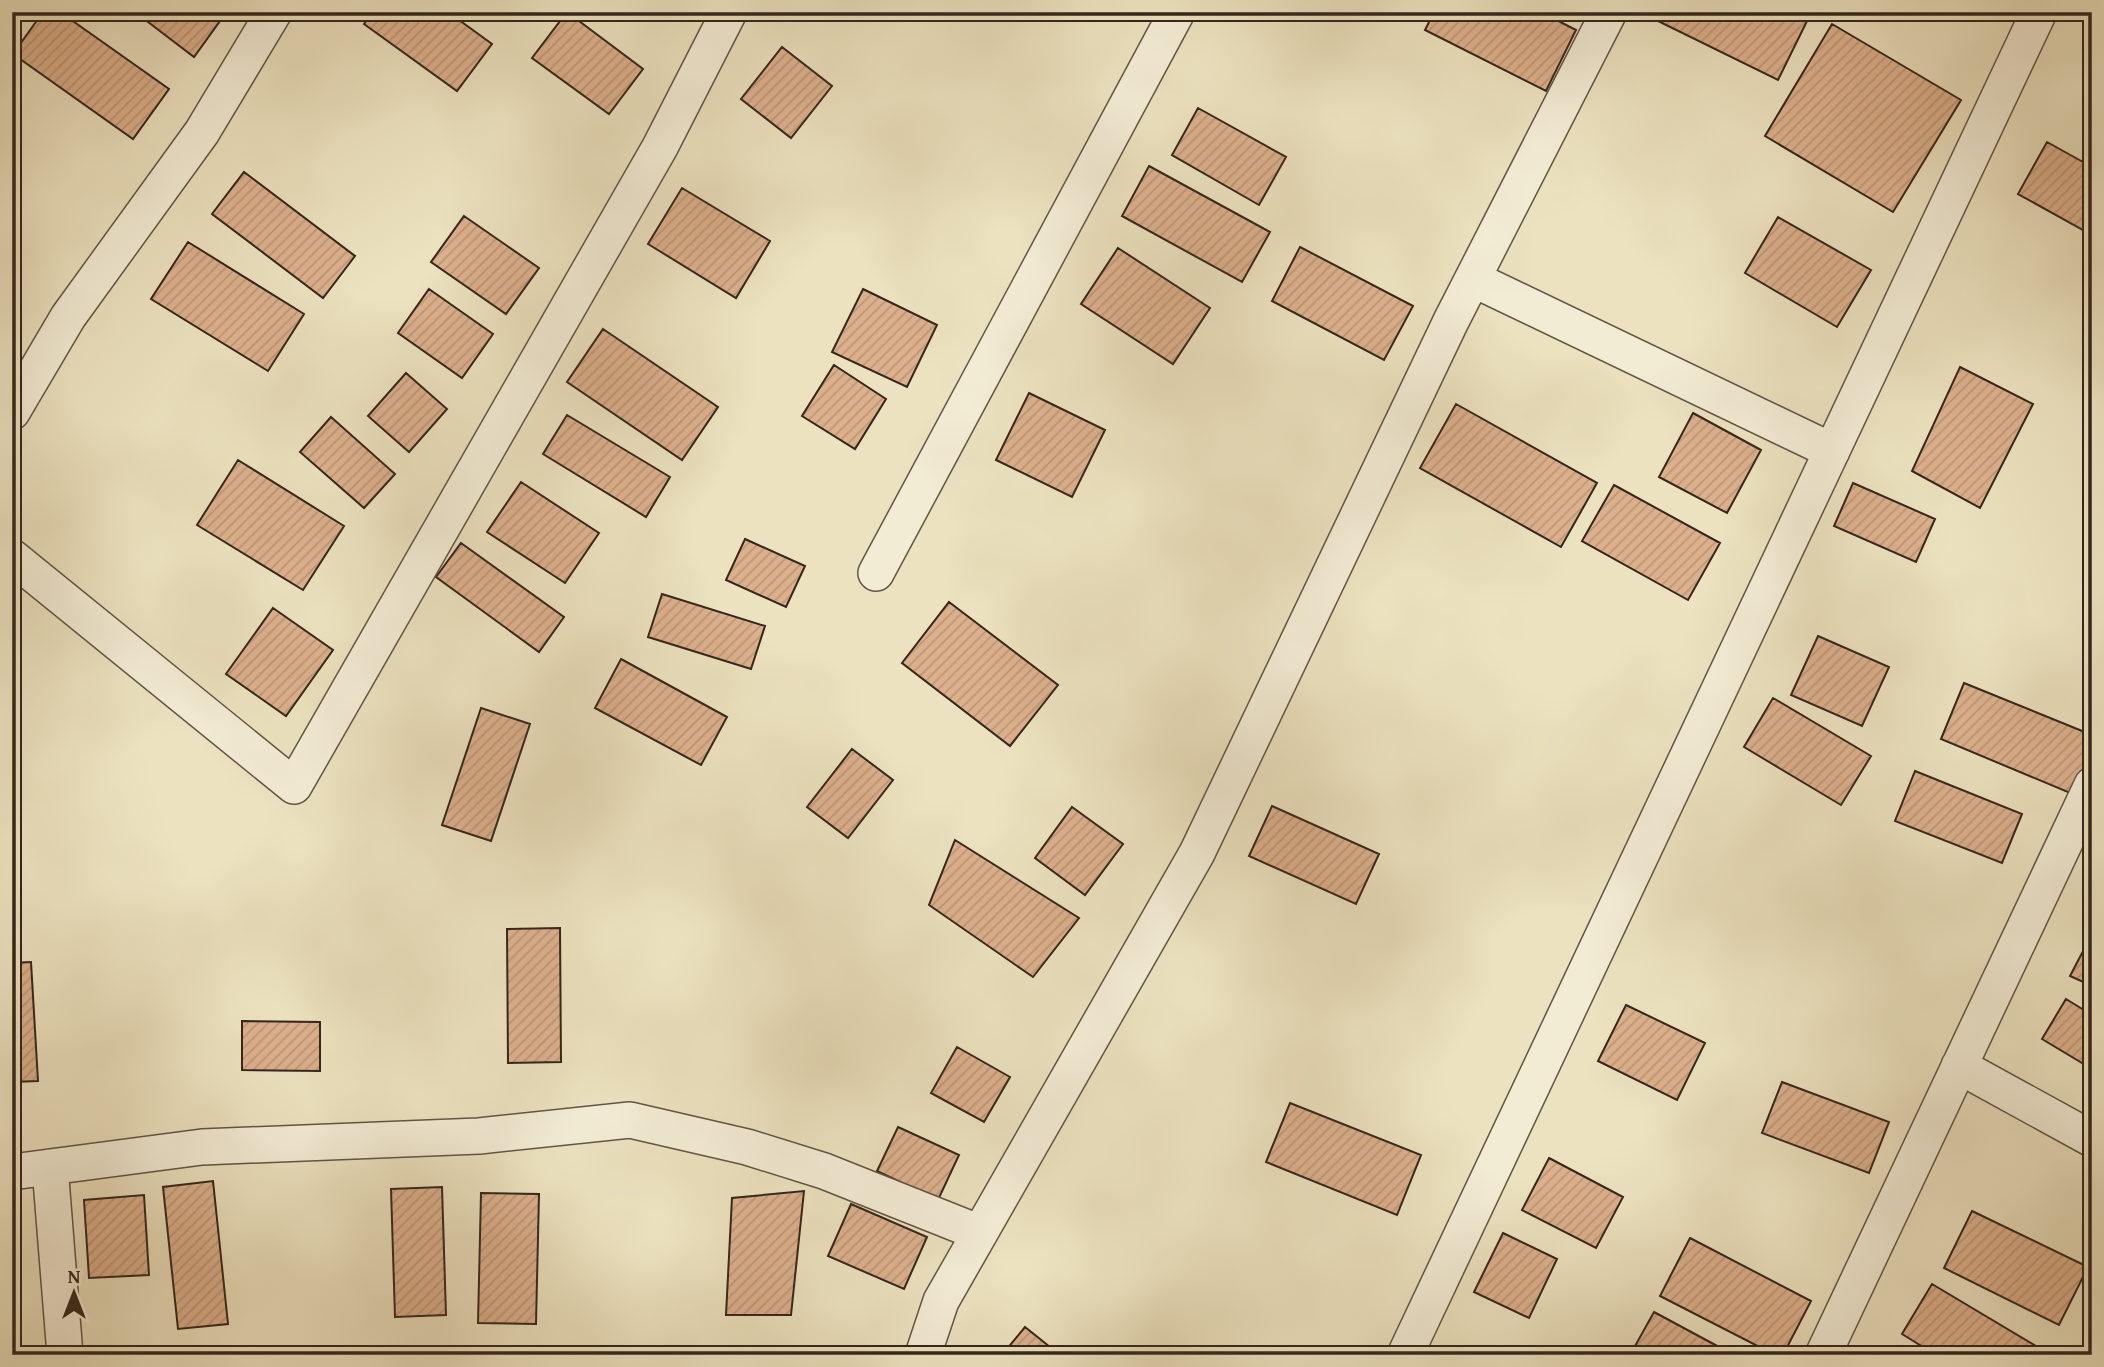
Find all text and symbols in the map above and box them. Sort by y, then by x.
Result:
north arrow [38,1258,108,1328]
text: N [68,1262,81,1290]

